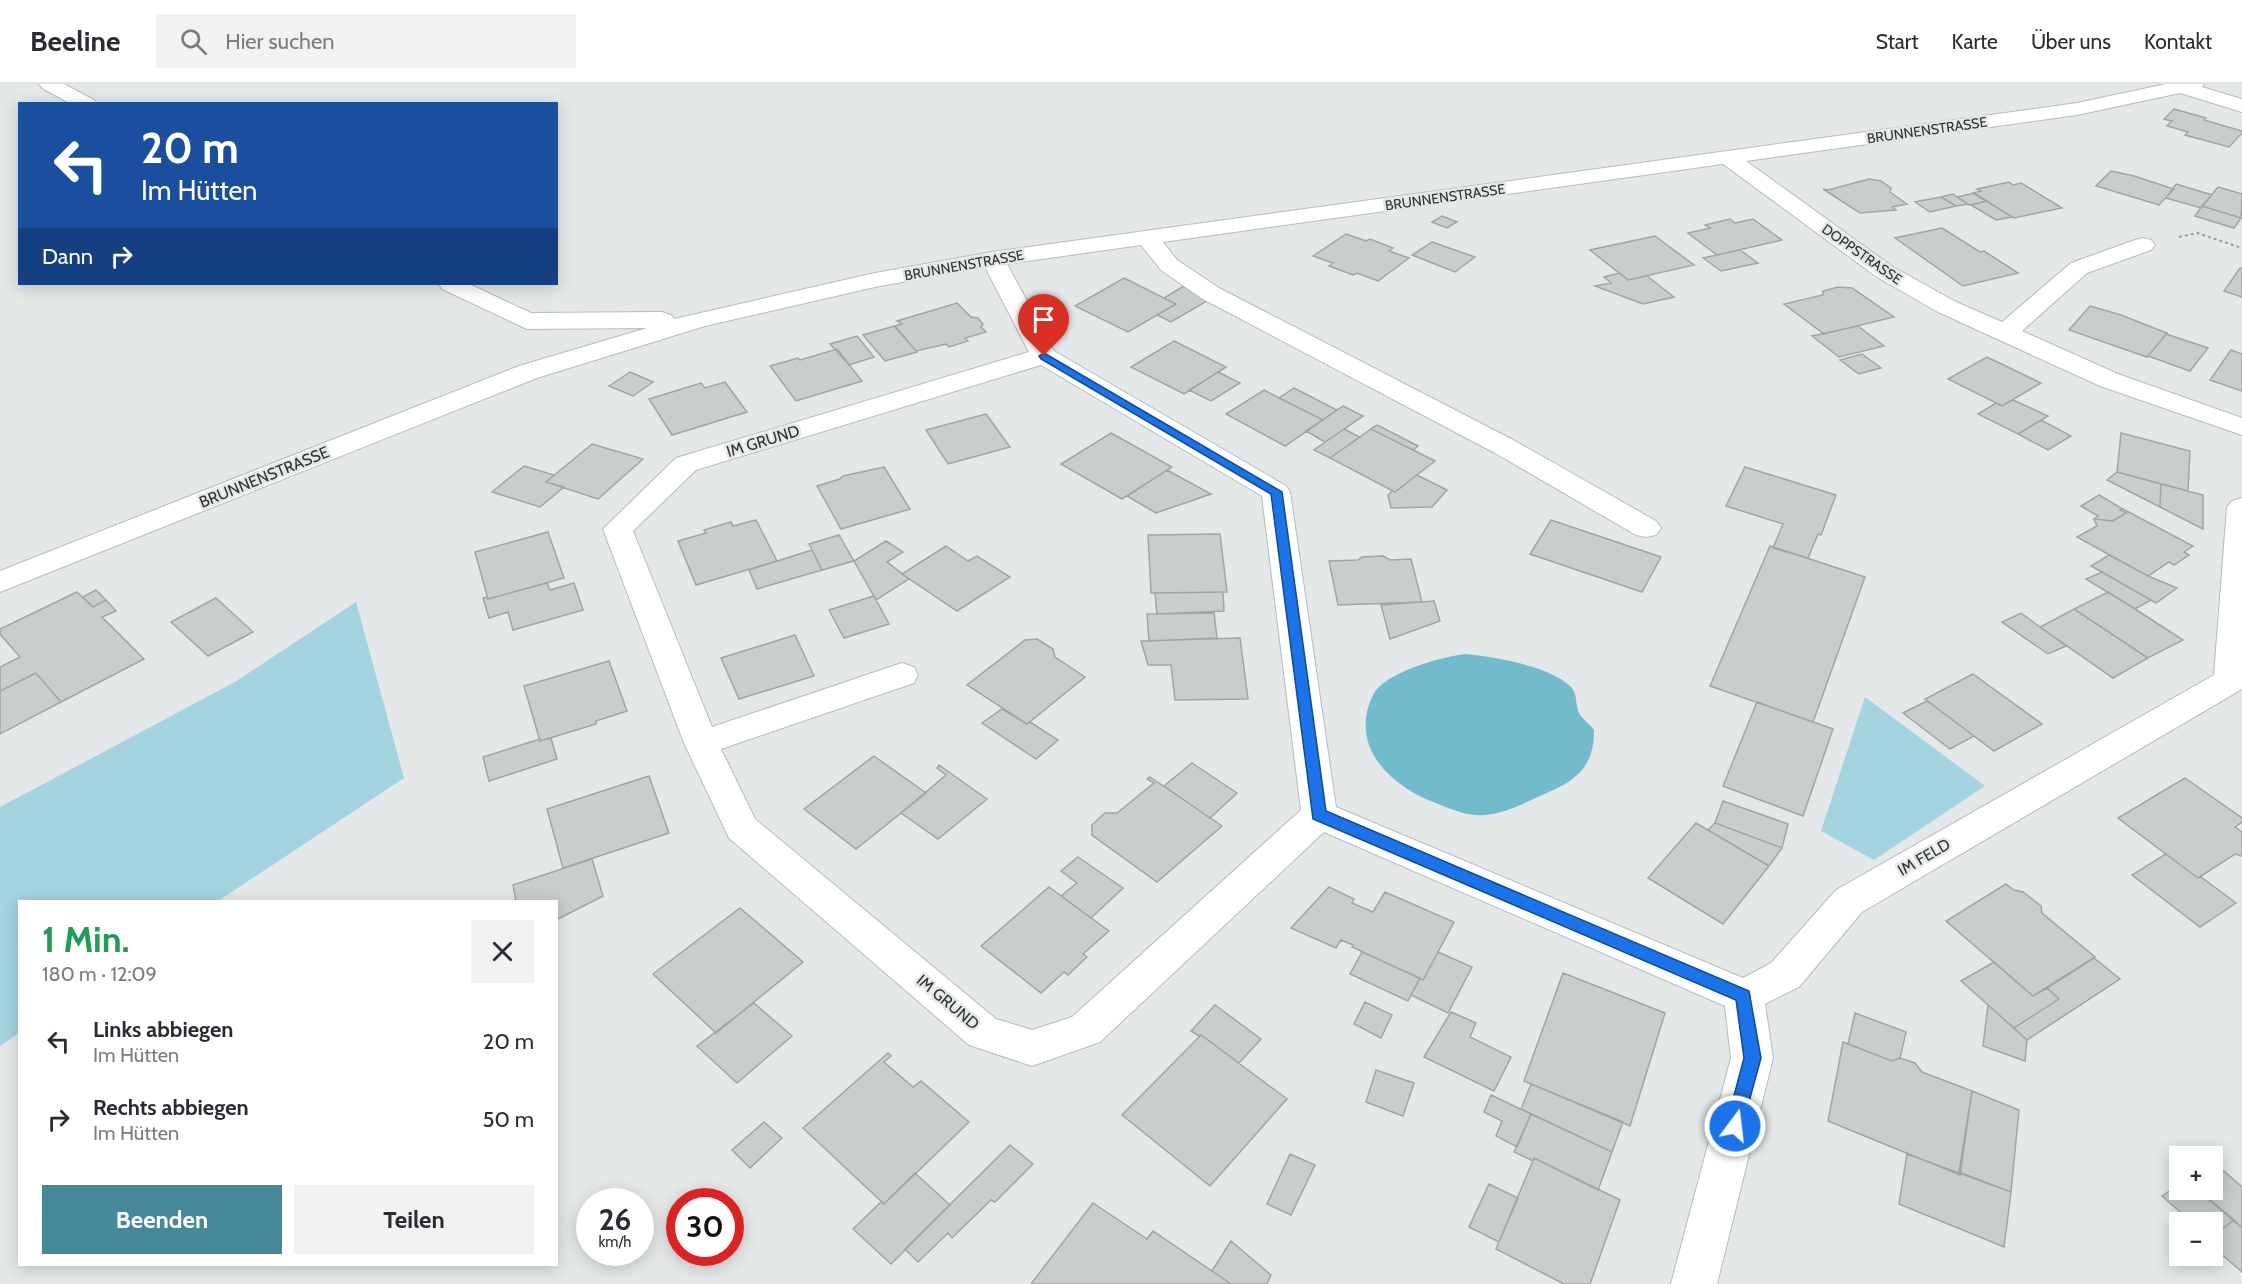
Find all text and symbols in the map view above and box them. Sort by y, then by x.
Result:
search box [156,14,576,68]
text: Beeline [30,24,120,58]
icon: search [177,25,210,58]
text: Hier suchen [225,28,335,55]
text: Start [1876,29,1919,54]
text: Karte [1952,29,1998,54]
text: Über uns [2031,29,2111,54]
text: Kontakt [2144,29,2212,54]
street label: BRUNNENSTRASSE [1866,113,1988,147]
text: 20 m [141,122,239,174]
icon: left [42,126,120,204]
text: Im Hütten [141,174,257,207]
street label: BRUNNENSTRASSE [1384,180,1506,214]
street label: DOPPSTRASSE [1818,220,1906,288]
icon: right [105,240,138,273]
text: Dann [42,243,93,270]
street label: BRUNNENSTRASSE [903,246,1025,284]
pin [1018,294,1069,356]
icon: arrive [1027,303,1060,336]
street label: IM GRUND [724,421,802,461]
street label: BRUNNENSTRASSE [196,442,332,512]
street label: IM FELD [1894,834,1954,880]
text: 1 Min. [42,917,130,961]
button: close [471,920,534,983]
text: 180 m · 12:09 [42,962,157,986]
street label: IM GRUND [913,970,983,1034]
text: Links abbiegen [93,1016,233,1043]
icon: left [42,1025,75,1058]
text: 20 m [483,1028,534,1055]
text: Im Hütten [93,1043,179,1067]
text: Rechts abbiegen [93,1094,249,1121]
position arrow [1703,1094,1767,1158]
icon: right [42,1103,75,1136]
text: 50 m [482,1106,534,1133]
text: Im Hütten [93,1121,179,1145]
map controls [2169,1146,2223,1266]
button: + [2169,1146,2223,1200]
button: Beenden [42,1185,282,1254]
button: Teilen [294,1185,534,1254]
speed limit sign: 30 [666,1188,744,1266]
text: 26 [599,1201,631,1238]
button: − [2169,1212,2223,1266]
text: km/h [599,1233,631,1251]

